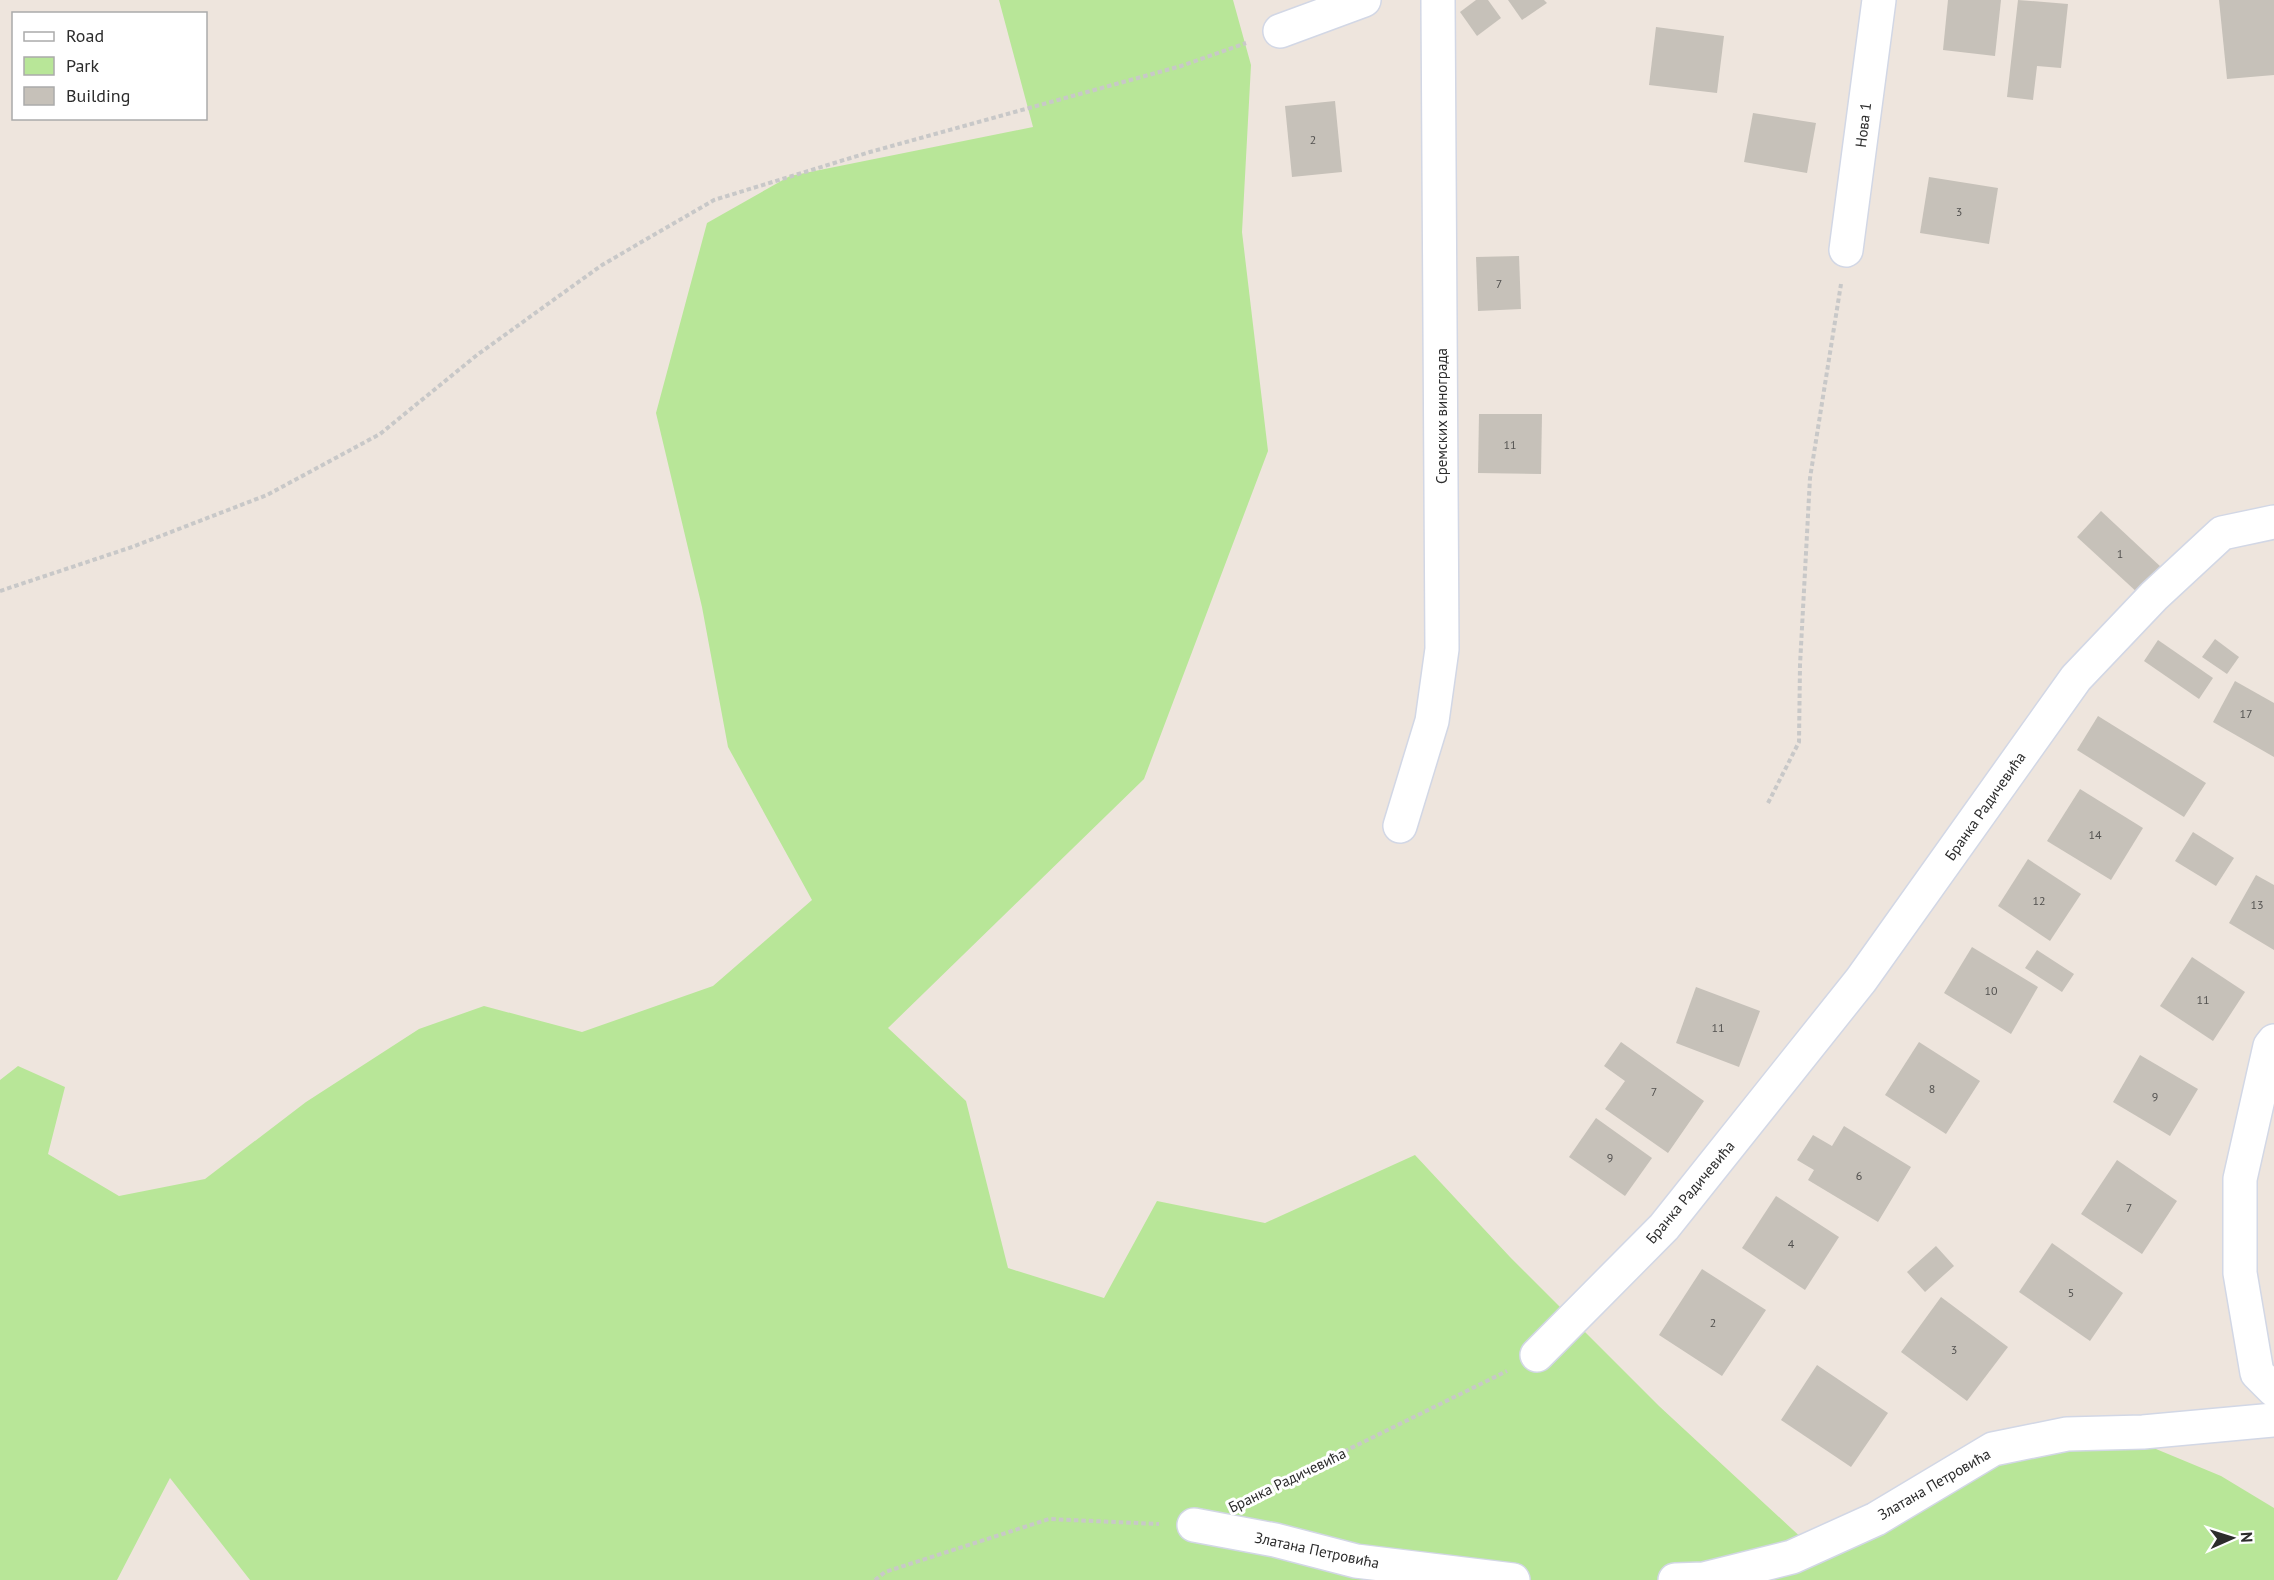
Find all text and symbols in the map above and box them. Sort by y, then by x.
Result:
legend [12,12,207,120]
text: Road [66,24,104,47]
text: Park [66,54,99,77]
text: Building [66,84,130,107]
street label: Нова 1 [1851,101,1875,149]
house number: 2 [1310,132,1316,147]
house number: 3 [1956,204,1962,219]
house number: 7 [1496,276,1502,291]
street label: Сремских винограда [1432,348,1451,484]
house number: 11 [1503,437,1517,452]
house number: 1 [2117,546,2123,561]
house number: 17 [2239,706,2253,721]
street label: Бранка Радичевића [1940,748,2030,864]
house number: 14 [2088,827,2102,842]
house number: 12 [2032,893,2046,908]
house number: 13 [2250,897,2264,912]
house number: 10 [1984,983,1998,998]
house number: 11 [2196,992,2210,1007]
house number: 11 [1711,1020,1725,1035]
house number: 8 [1929,1081,1935,1096]
house number: 7 [1651,1084,1657,1099]
house number: 9 [2152,1089,2158,1104]
street label: Бранка Радичевића [1641,1137,1739,1247]
house number: 9 [1607,1150,1613,1165]
house number: 6 [1856,1168,1862,1183]
house number: 7 [2126,1200,2132,1215]
house number: 4 [1788,1236,1795,1251]
house number: 5 [2068,1285,2074,1300]
house number: 2 [1710,1315,1716,1330]
house number: 3 [1951,1342,1957,1357]
street label: Бранка Радичевића [1225,1443,1349,1517]
street label: Златана Петровића [1874,1444,1994,1524]
north arrow [2202,1508,2262,1568]
street label: Златана Петровића [1253,1528,1381,1572]
text: N [2237,1531,2257,1543]

